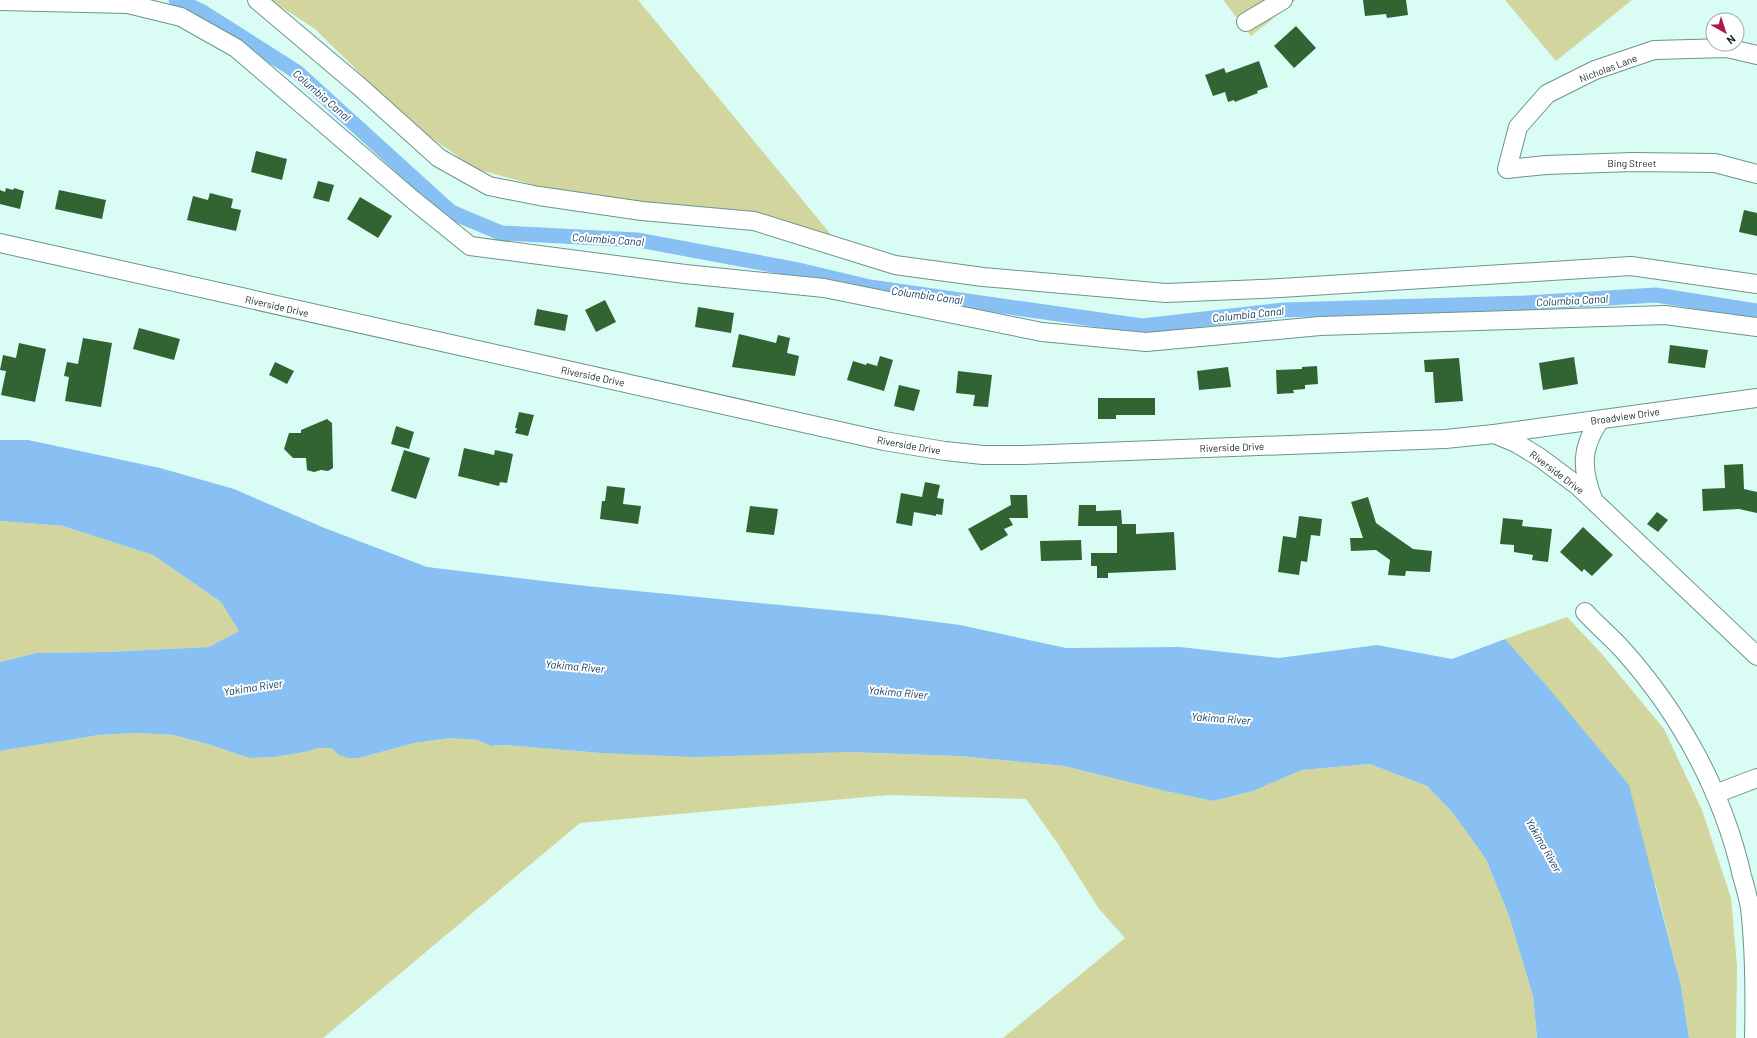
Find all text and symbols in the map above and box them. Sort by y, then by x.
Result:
north arrow [1705,12,1745,52]
text: N [1725,33,1739,48]
street label: Nicholas Lane [1577,51,1639,85]
water label: Columbia Canal [291,66,354,124]
street label: Bing Street [1608,157,1657,169]
water label: Columbia Canal [572,230,645,248]
water label: Columbia Canal [890,284,964,307]
water label: Columbia Canal [1536,292,1609,308]
street label: Riverside Drive [244,293,310,319]
water label: Columbia Canal [1212,304,1285,324]
street label: Riverside Drive [560,363,626,389]
street label: Broadview Drive [1590,405,1660,427]
street label: Riverside Drive [876,433,942,457]
street label: Riverside Drive [1199,440,1265,454]
street label: Riverside Drive [1528,448,1586,496]
water label: Yakima River [545,657,606,675]
water label: Yakima River [222,676,285,698]
water label: Yakima River [868,683,929,701]
water label: Yakima River [1191,709,1252,727]
water label: Yakima River [1523,816,1565,875]

